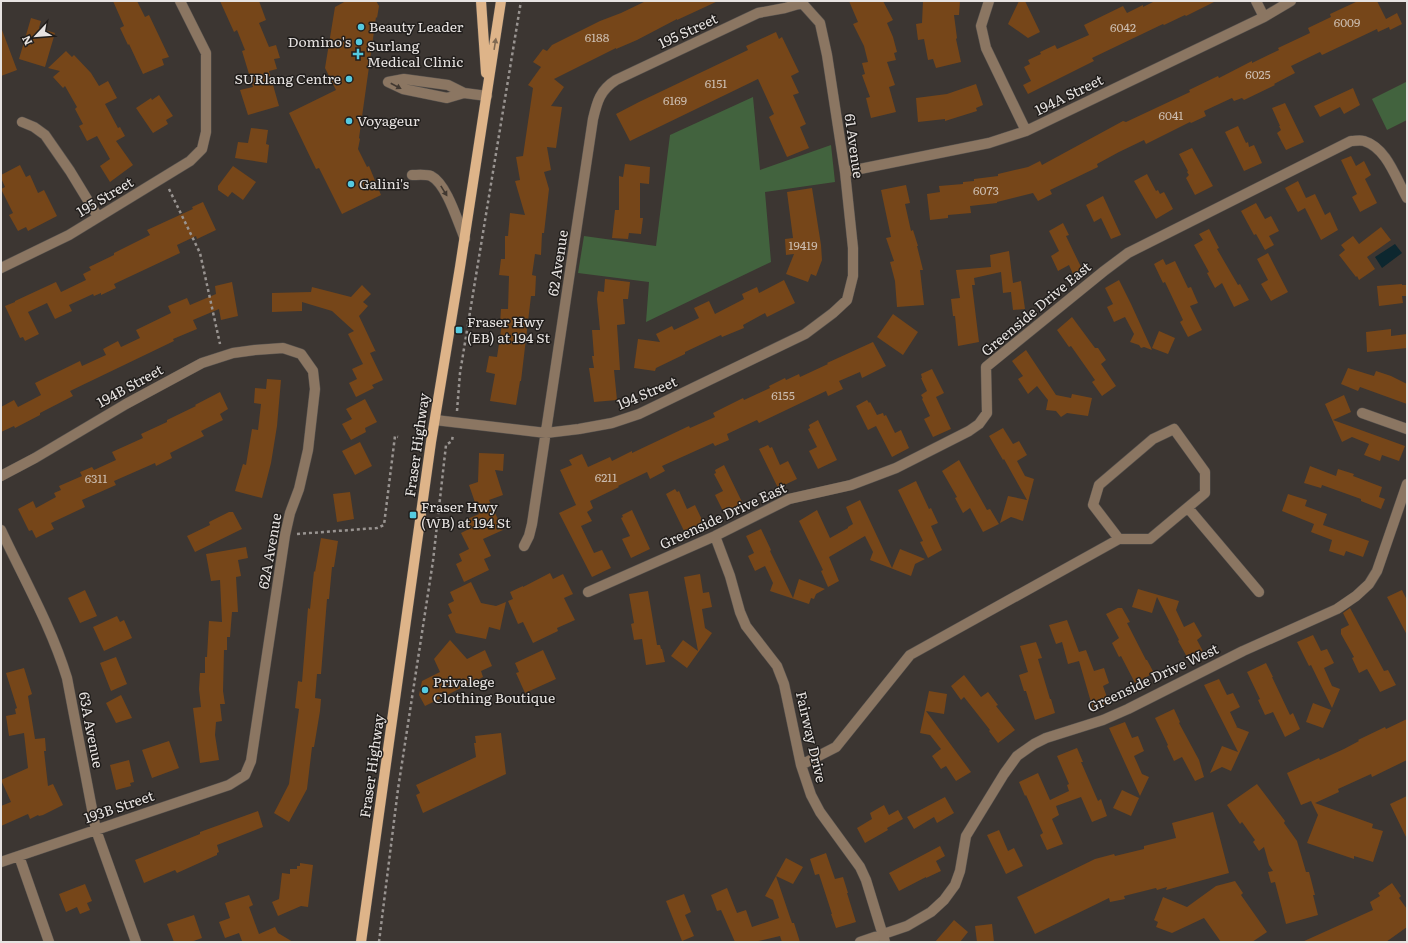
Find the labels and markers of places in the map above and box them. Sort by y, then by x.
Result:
place label: Beauty Leader [369,16,464,36]
marker: Beauty Leader [356,22,366,32]
place label: Domino's [288,31,351,51]
place label: Surlang Medical Clinic [367,35,463,71]
marker: Domino's [354,37,364,47]
marker: Surlang Medical Clinic [352,48,364,60]
place label: SURlang Centre [234,68,341,88]
marker: SURlang Centre [344,74,354,84]
place label: Voyageur [357,110,420,130]
marker: Voyageur [344,116,354,126]
place label: Galini's [359,173,409,193]
marker: Galini's [346,179,356,189]
place label: Fraser Hwy (EB) at 194 St [467,311,551,347]
marker: Fraser Hwy (EB) at 194 St [454,325,464,335]
place label: Fraser Hwy (WB) at 194 St [421,496,511,532]
marker: Fraser Hwy (WB) at 194 St [408,510,418,520]
place label: Privalege Clothing Boutique [433,671,555,707]
marker: Privalege Clothing Boutique [420,685,430,695]

